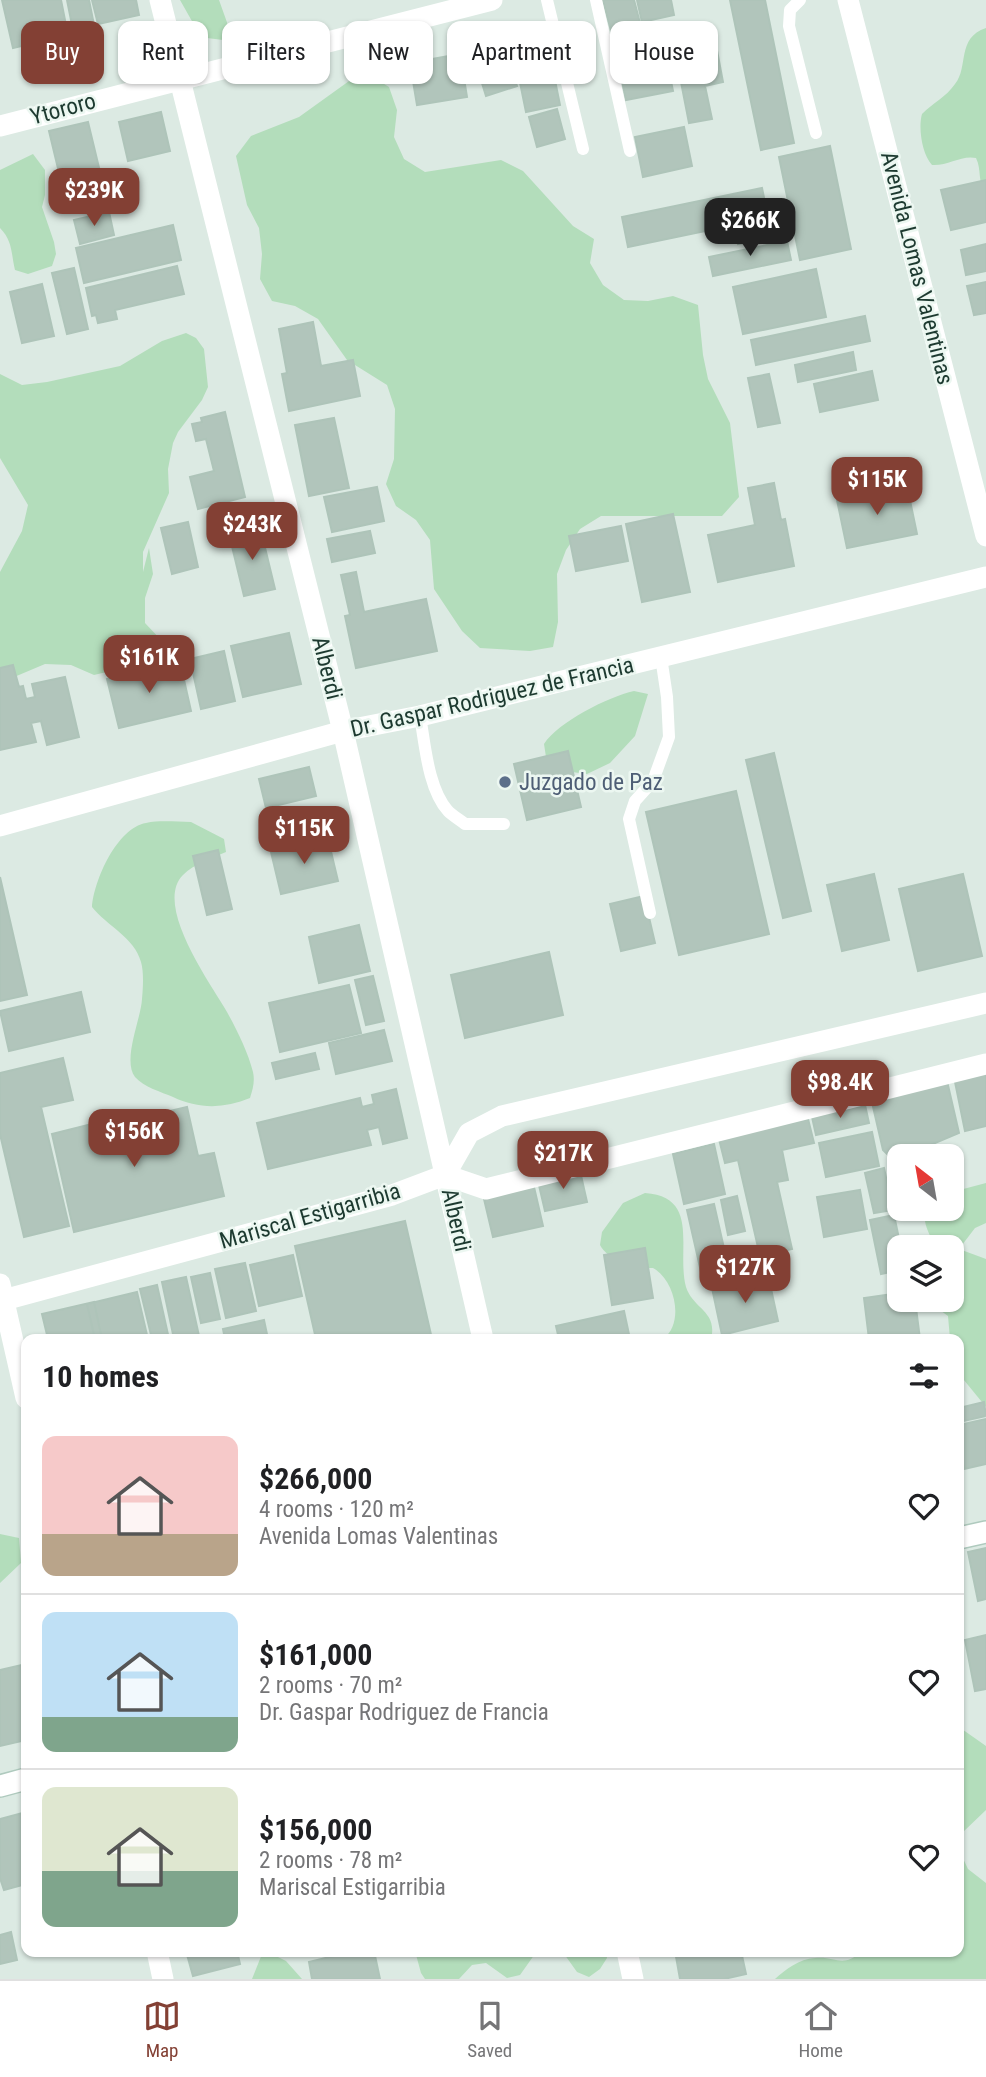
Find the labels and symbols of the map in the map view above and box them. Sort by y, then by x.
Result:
street label: Ytororo [27,87,99,131]
street label: Avenida Lomas Valentinas [875,149,959,387]
pin: $239K [45,168,143,228]
pin: $266K [701,198,799,258]
pin: $115K [828,458,926,517]
pin: $243K [203,503,301,562]
street label: Alberdi [306,634,348,702]
pin: $161K [100,636,198,695]
street label: Dr. Gaspar Rodriguez de Francia [348,651,636,743]
place label: Juzgado de Paz [519,769,663,796]
marker: Juzgado de Paz [497,774,513,790]
pin: $115K [255,806,353,866]
pin: $98.4K [783,1060,897,1120]
pin: $156K [85,1110,183,1169]
pin: $217K [514,1132,612,1191]
north arrow [887,1144,964,1222]
street label: Mariscal Estigarribia [217,1177,403,1255]
street label: Alberdi [436,1186,476,1254]
pin: $127K [696,1246,794,1305]

